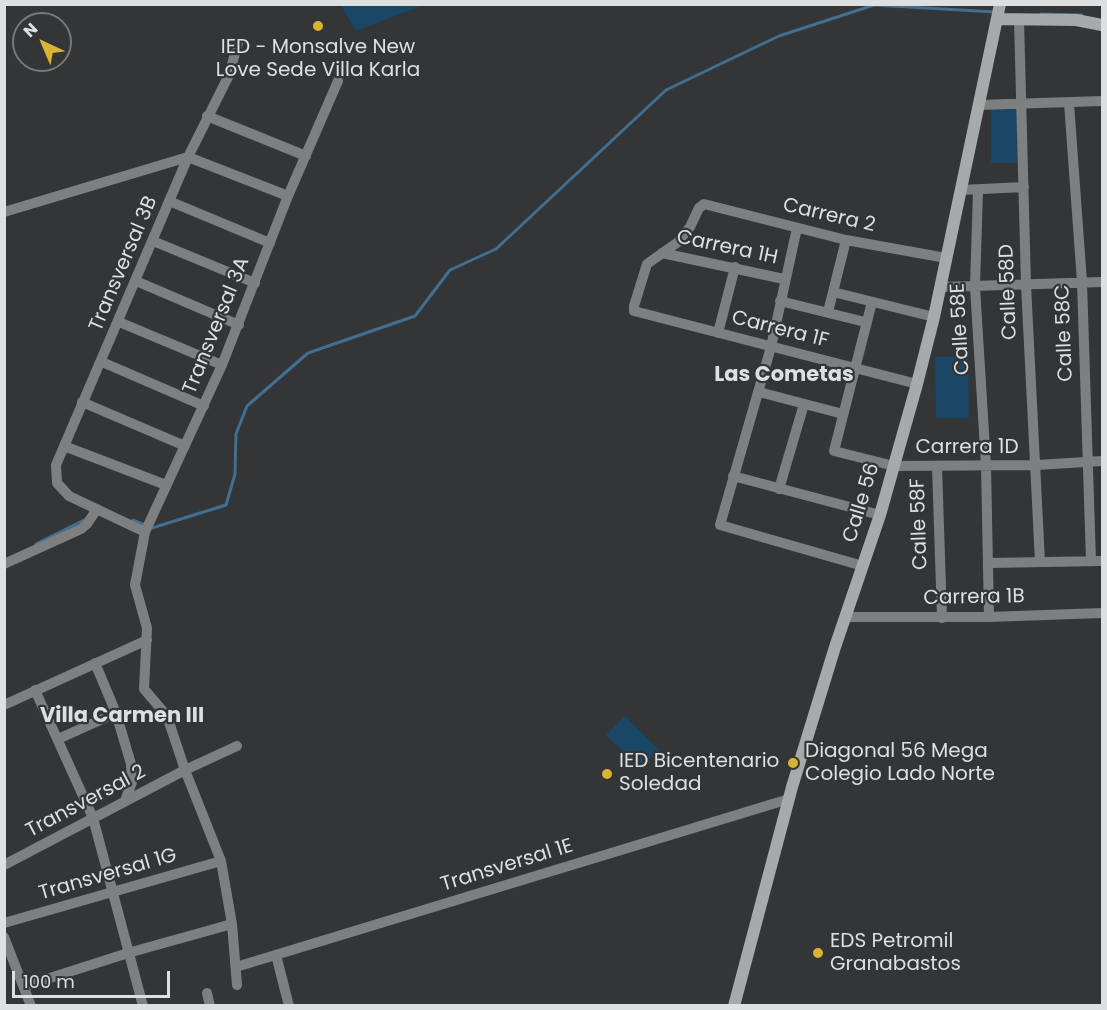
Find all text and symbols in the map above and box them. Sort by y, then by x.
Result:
north arrow [12,12,72,72]
text: N [18,18,43,43]
marker: IED - Monsalve New Love Sede Villa Karla [311,19,325,33]
place label: IED - Monsalve New Love Sede Villa Karla [216,36,420,83]
street label: Transversal 3B [85,193,163,335]
street label: Carrera 2 [780,194,878,238]
street label: Carrera 1H [674,226,780,270]
street label: Calle 58D [995,244,1023,340]
street label: Transversal 3A [179,254,255,398]
street label: Calle 58E [947,282,975,376]
street label: Calle 58C [1051,284,1079,382]
street label: Carrera 1F [729,306,831,354]
district label: Las Cometas [714,363,854,389]
street label: Carrera 1D [915,436,1019,460]
street label: Calle 56 [839,460,885,546]
street label: Calle 58F [906,478,934,570]
street label: Carrera 1B [923,585,1025,611]
district label: Villa Carmen III [40,704,204,730]
place label: Diagonal 56 Mega Colegio Lado Norte [805,740,995,787]
place label: IED Bicentenario Soledad [619,750,779,797]
marker: Diagonal 56 Mega Colegio Lado Norte [786,756,800,770]
street label: Transversal 2 [22,760,150,844]
marker: IED Bicentenario Soledad [600,767,614,781]
street label: Transversal 1E [438,834,576,898]
street label: Transversal 1G [36,844,180,906]
place label: EDS Petromil Granabastos [830,930,961,977]
marker: EDS Petromil Granabastos [811,946,825,960]
scale bar [15,959,172,997]
text: 100 m [23,969,75,994]

